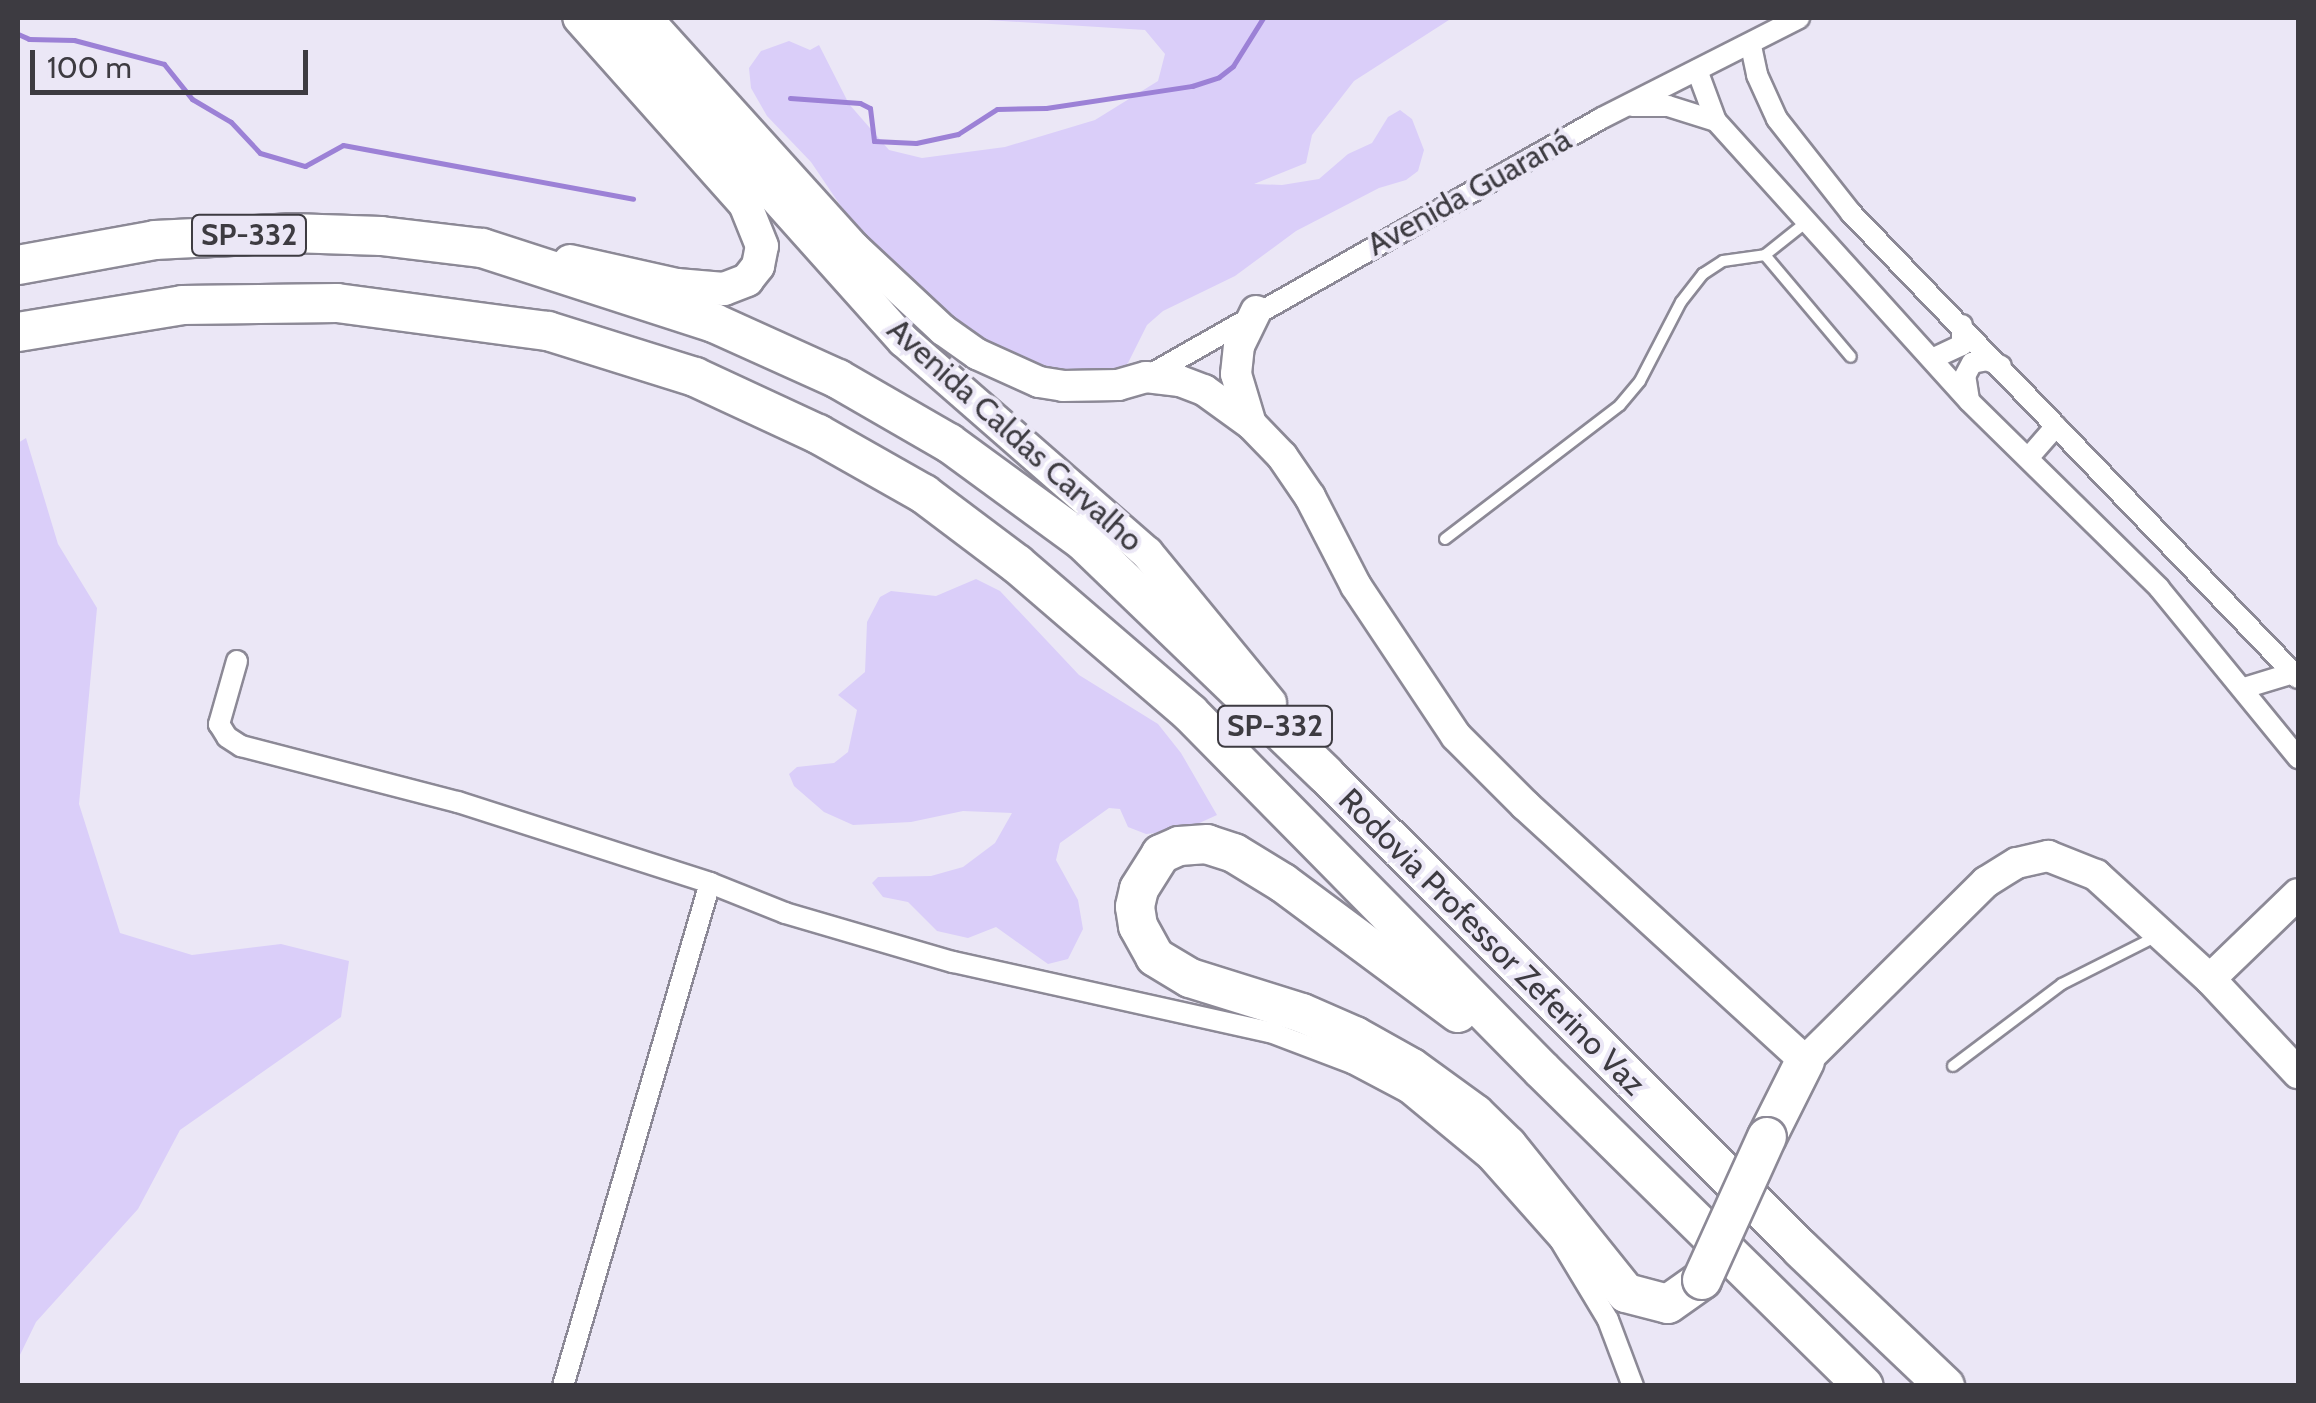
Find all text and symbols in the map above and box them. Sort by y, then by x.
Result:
scale bar [35,30,312,92]
text: 100 m [47,49,132,86]
street label: Avenida Guaraná [1360,120,1578,264]
road number: SP-332 [189,210,309,260]
street label: Avenida Caldas Carvalho [880,310,1150,560]
road number: SP-332 [1215,701,1335,751]
street label: Rodovia Professor Zeferino Vaz [1331,781,1653,1103]

